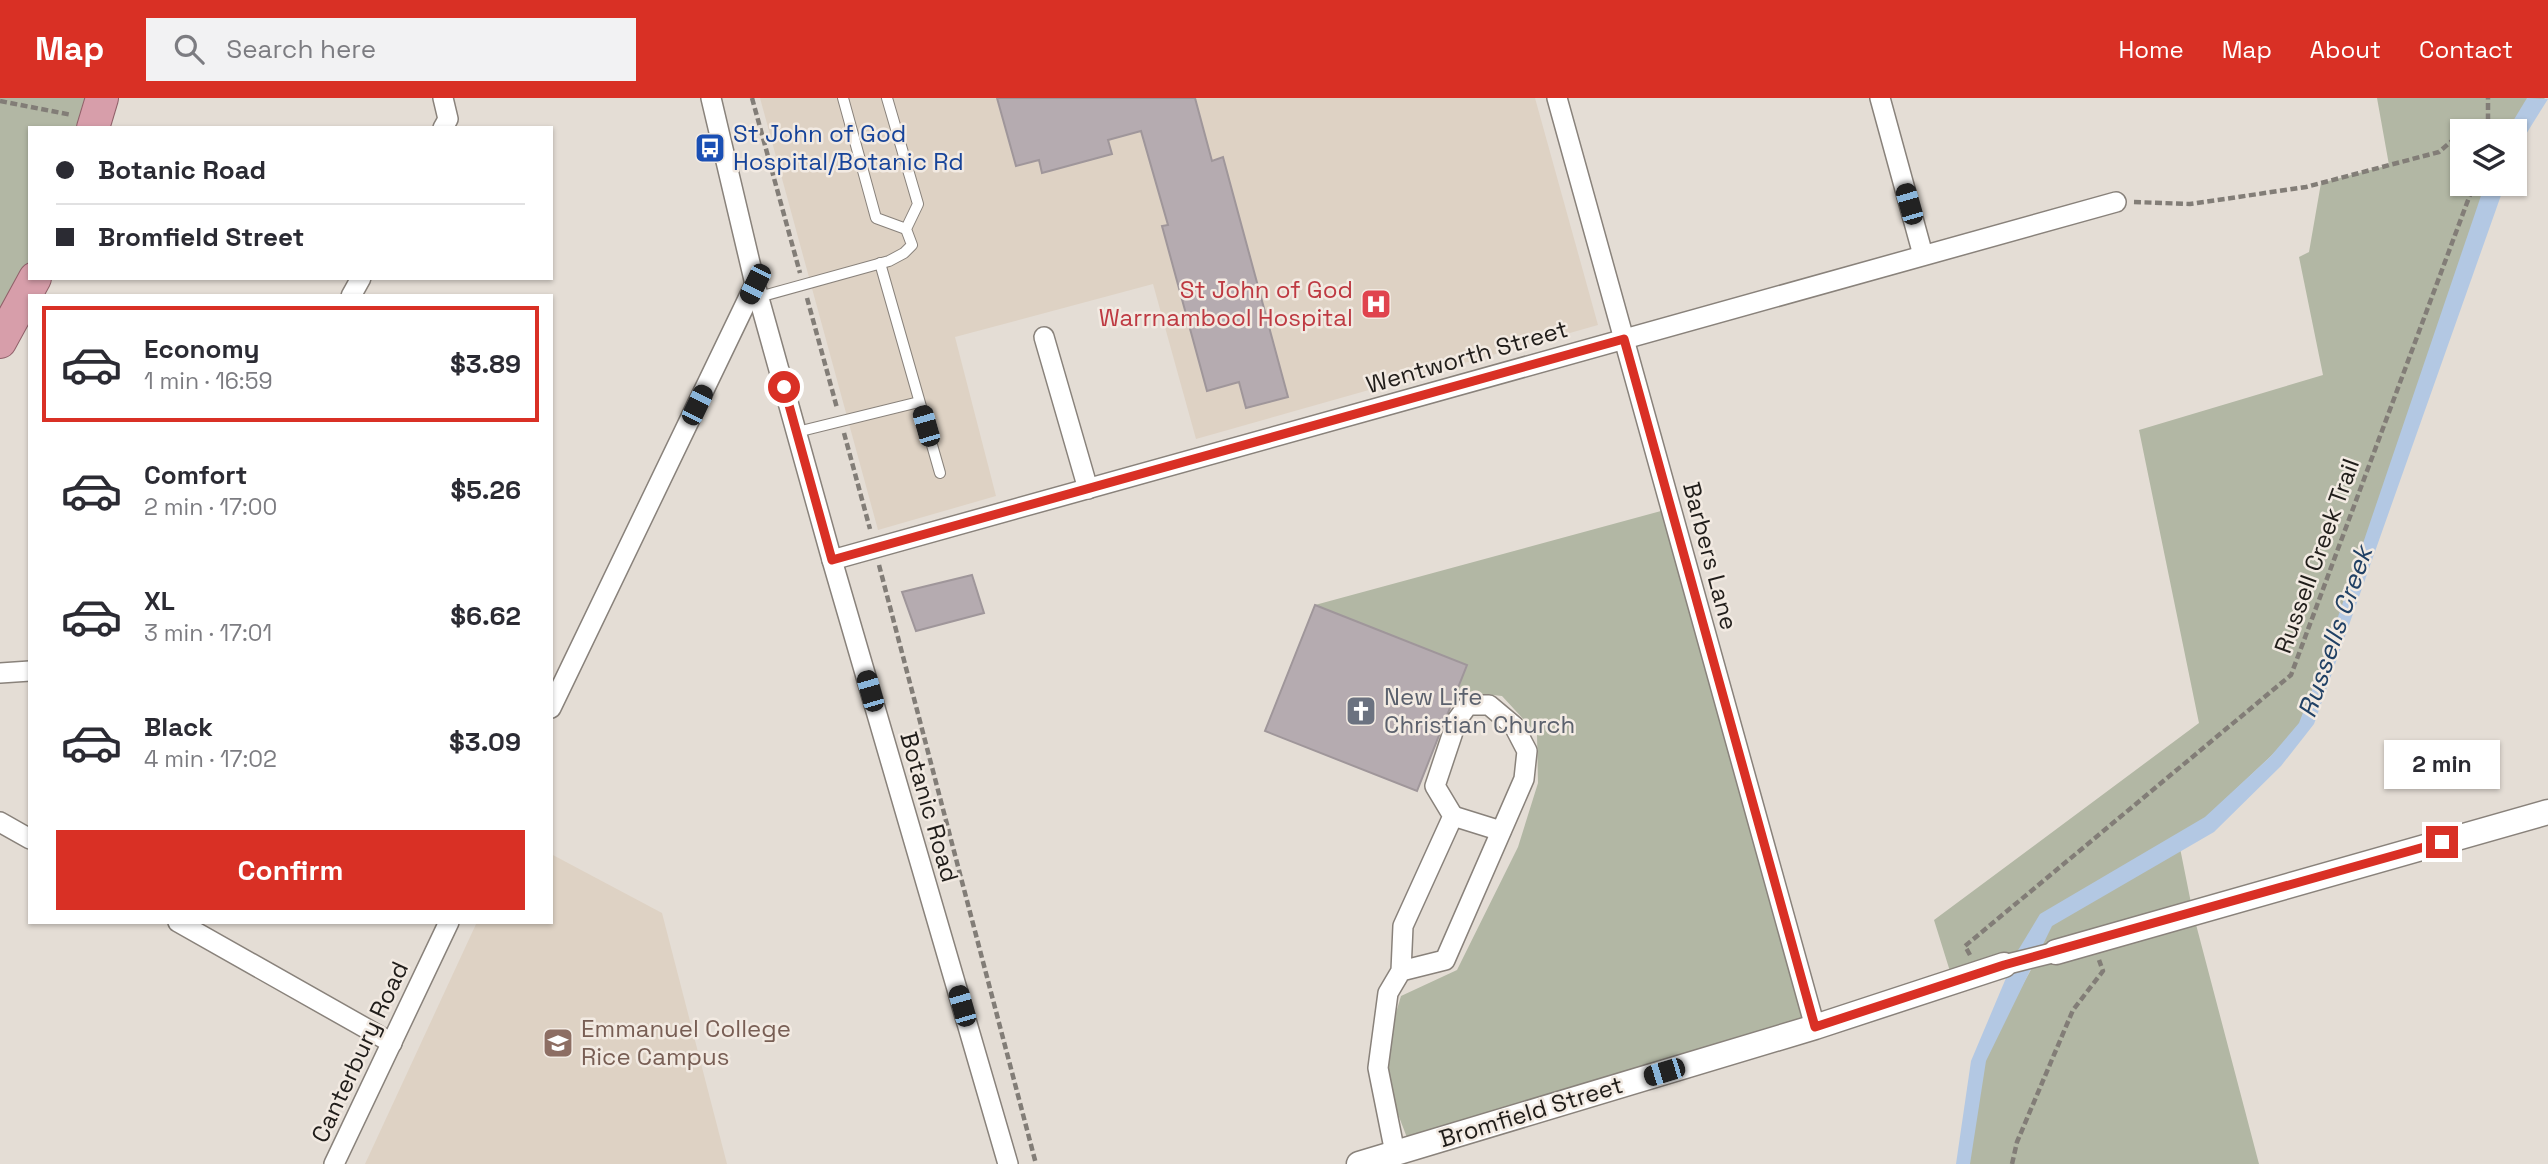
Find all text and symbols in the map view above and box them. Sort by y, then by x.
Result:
search box [146,18,636,81]
text: Map [35,28,104,70]
icon: search [170,30,208,68]
text: Search here [226,32,376,66]
text: Home [2118,34,2184,65]
text: Map [2222,34,2272,65]
text: About [2310,34,2381,65]
text: Contact [2419,34,2513,65]
place label: St John of God Hospital/Botanic Rd [733,118,964,177]
map controls [2450,119,2527,196]
button: layers [2450,119,2527,196]
bus stop icon: St John of God Hospital/Botanic Rd [693,131,727,165]
text: Botanic Road [98,153,266,187]
car [1894,181,1925,227]
text: Bromfield Street [98,220,304,254]
car [737,261,774,307]
place label: St John of God Warrnambool Hospital [1099,274,1353,333]
hospital icon: St John of God Warrnambool Hospital [1359,287,1393,321]
street label: Wentworth Street [1362,313,1571,400]
text: Economy [144,332,260,366]
icon: car [60,333,123,396]
text: $3.89 [450,347,521,381]
text: 1 min · 16:59 [144,366,273,396]
route start [768,371,800,403]
car [679,382,716,428]
car [911,403,942,449]
street label: Russell Creek Trail [2267,454,2366,657]
text: Comfort [144,458,247,492]
icon: car [60,459,123,522]
text: $5.26 [450,473,521,507]
street label: Barbers Lane [1676,479,1745,633]
text: 2 min · 17:00 [144,492,277,522]
water label: Russells Creek [2290,539,2381,722]
text: XL [144,584,175,618]
icon: car [60,585,123,648]
text: $6.62 [450,599,521,633]
text: 3 min · 17:01 [144,618,272,648]
car [855,668,886,714]
place label: New Life Christian Church [1384,681,1575,740]
church icon: New Life Christian Church [1344,694,1378,728]
text: Black [144,710,213,744]
icon: car [60,711,123,774]
text: $3.09 [449,725,521,759]
street label: Botanic Road [893,728,966,886]
callout: 2 min [2384,740,2500,790]
text: 4 min · 17:02 [144,744,277,774]
text: 2 min [2412,749,2472,779]
route end [2426,826,2458,858]
button: Confirm [56,830,525,910]
street label: Canterbury Road [304,956,415,1147]
car [947,983,978,1029]
place label: Emmanuel College Rice Campus [581,1013,791,1072]
school or university icon: Emmanuel College Rice Campus [541,1026,575,1060]
car [1641,1056,1688,1088]
street label: Bromfield Street [1435,1069,1627,1154]

